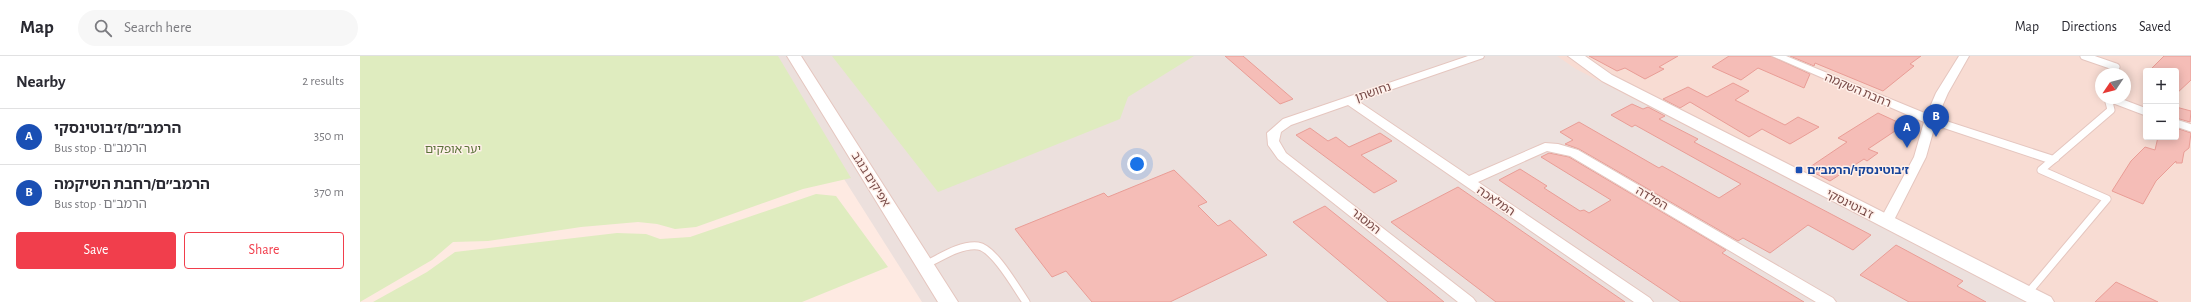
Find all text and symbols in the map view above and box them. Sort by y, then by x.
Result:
search box [78,10,358,46]
icon: search [92,17,114,39]
text: Map [20,18,54,37]
text: Search here [124,20,192,35]
text: Map [2015,20,2039,34]
text: Directions [2061,20,2117,34]
text: Saved [2139,20,2171,34]
north arrow [2095,68,2131,104]
map controls [2143,68,2179,140]
button: + [2143,68,2179,104]
street label: רחבת השקמה [1823,71,1893,109]
text: Nearby [16,73,66,90]
text: 2 results [302,75,344,88]
street label: נחושתן [1354,80,1392,104]
pin: B [1923,104,1949,137]
button: − [2143,104,2179,140]
pin: A [1894,115,1920,148]
text: הרמב״ם/ז׳בוטינסקי [54,121,181,136]
text: A [25,130,33,143]
text: 350 m [314,130,344,143]
text: Bus stop · הרמב"ם [54,142,147,155]
park label: יער אופקים [425,143,481,155]
street label: אפיקים בנגב [850,150,893,209]
your location [1127,154,1147,174]
place label: ז׳בוטינסקי/הרמב״ם [1807,164,1909,176]
marker: ז׳בוטינסקי/הרמב״ם [1794,165,1804,175]
text: הרמב״ם/רחבת השיקמה [54,177,210,192]
street label: המלאכה [1475,184,1517,218]
street label: הפלדה [1634,184,1670,212]
text: B [25,186,33,199]
text: 370 m [314,186,344,199]
street label: ז'בוטינסקי [1825,187,1875,221]
text: Bus stop · הרמב"ם [54,198,147,211]
street label: המסגר [1349,206,1383,236]
button: Save [16,232,176,269]
button: Share [184,232,344,269]

